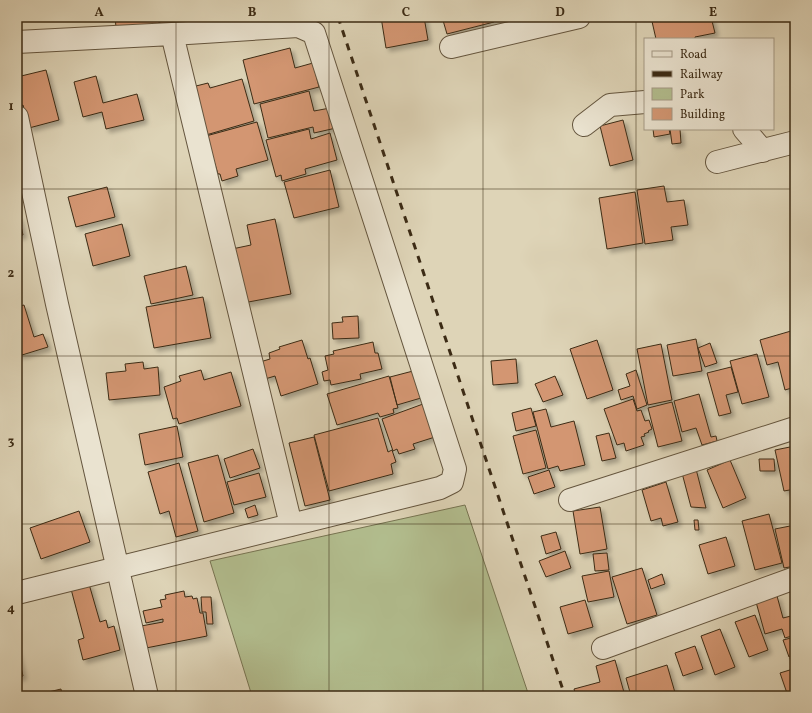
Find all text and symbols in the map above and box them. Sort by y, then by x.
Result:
text: A [94,4,104,22]
text: B [248,4,257,22]
text: C [402,4,410,22]
text: D [555,4,565,22]
text: E [709,4,717,22]
legend [644,38,774,130]
text: Road [680,47,707,63]
text: Railway [680,67,723,83]
text: Park [680,87,705,103]
text: 1 [8,98,14,116]
text: Building [680,107,725,123]
text: 2 [8,265,15,283]
text: 3 [8,433,15,451]
text: 4 [7,600,15,618]

